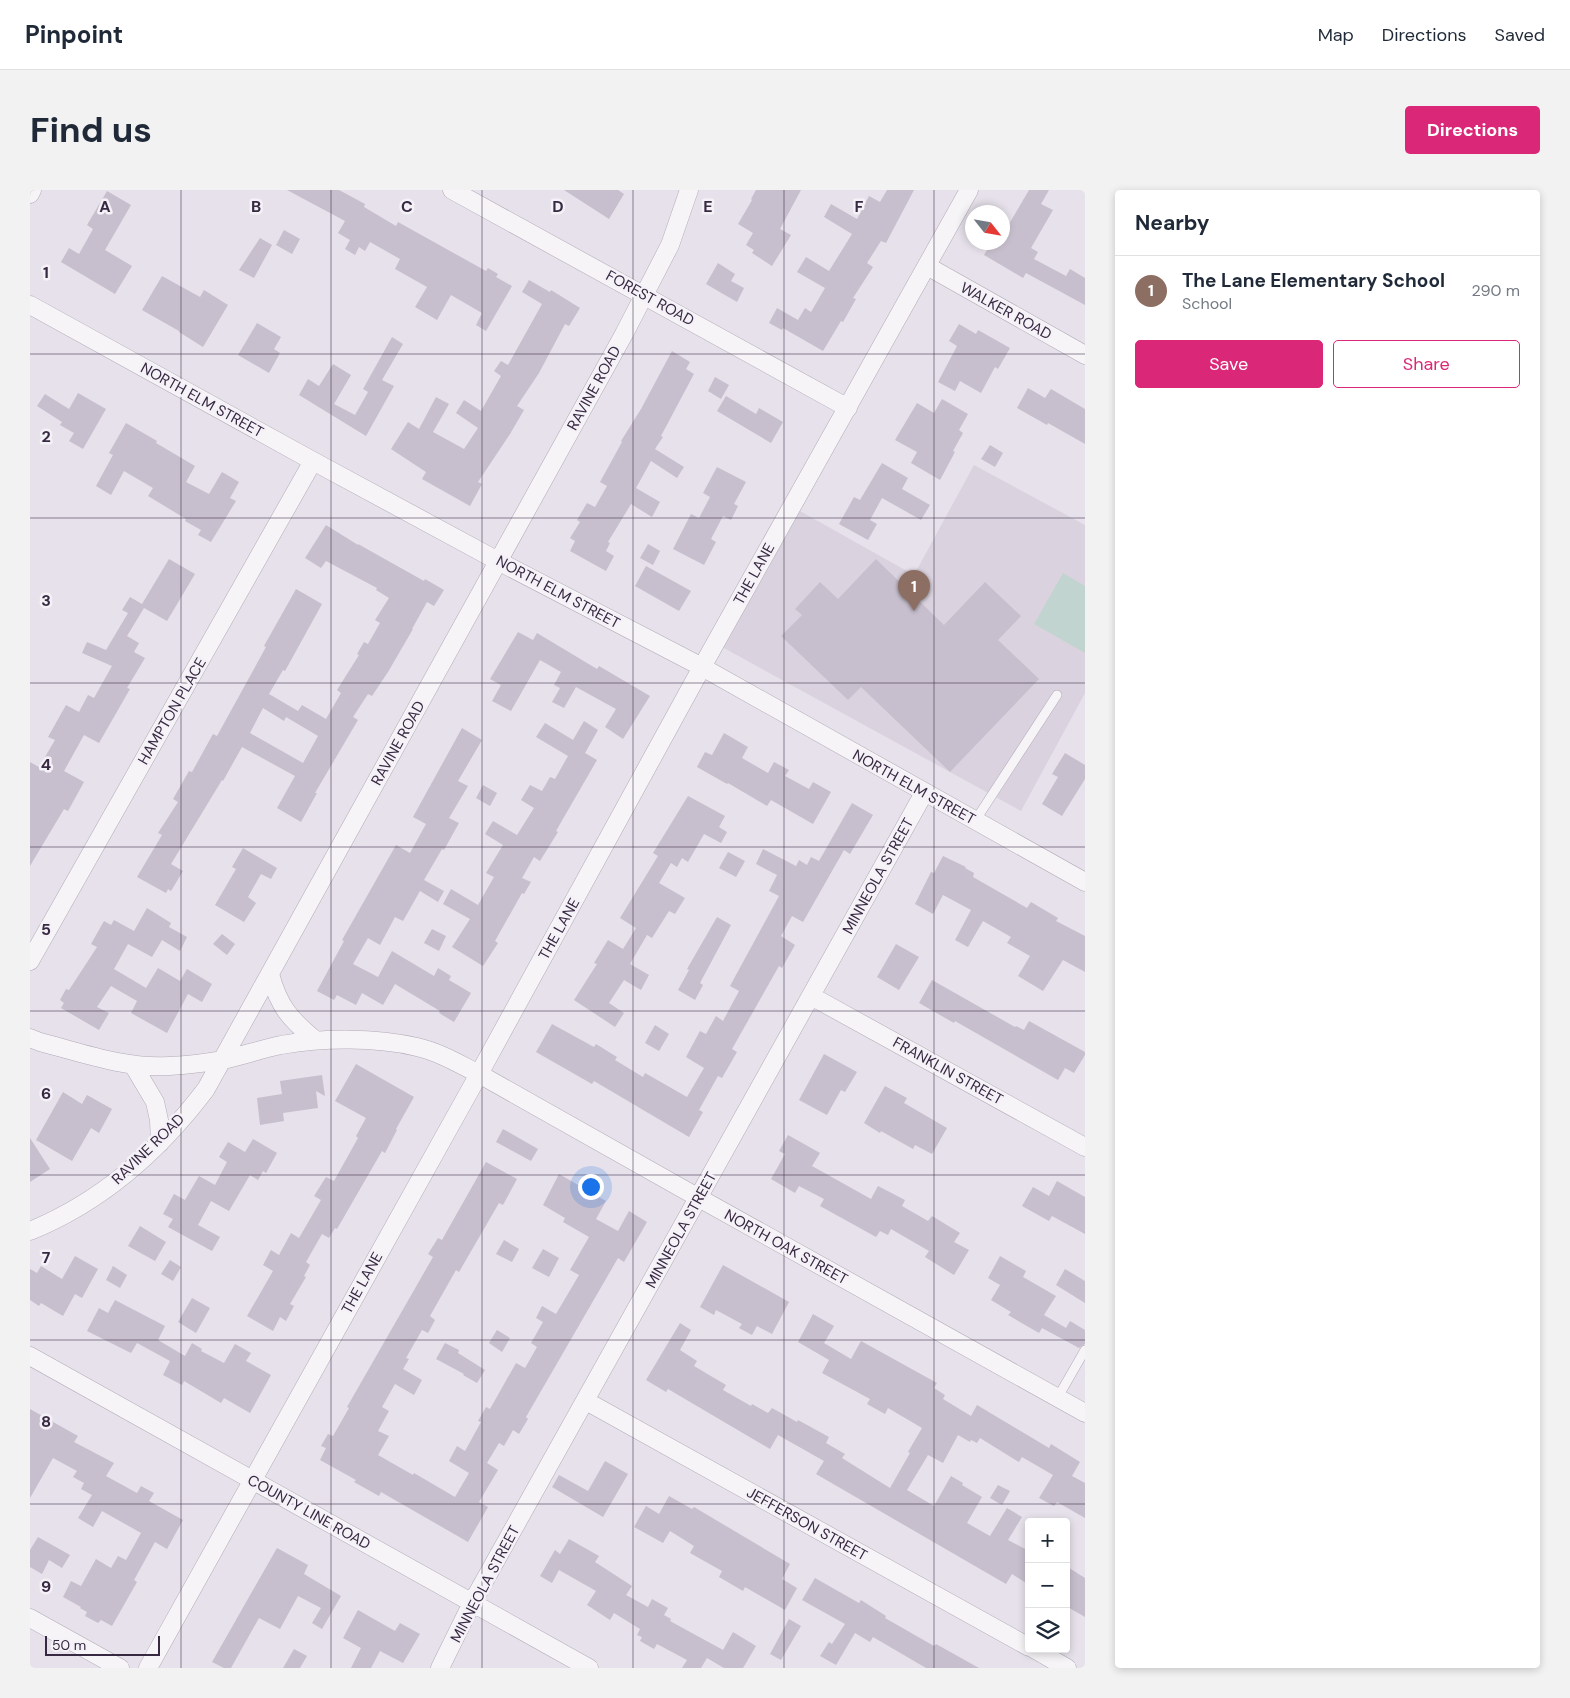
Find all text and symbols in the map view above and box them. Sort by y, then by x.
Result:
text: Pinpoint [25,19,123,50]
text: Map [1318,23,1354,47]
text: Directions [1382,23,1467,47]
text: Saved [1495,23,1545,47]
button: Directions [1405,106,1540,154]
text: Find us [30,107,152,153]
text: A [99,196,111,217]
text: B [251,196,261,217]
text: C [401,196,413,217]
text: D [552,196,564,217]
text: E [703,196,713,217]
text: F [855,196,864,217]
north arrow [965,205,1010,250]
text: Nearby [1135,209,1209,237]
text: 1 [43,262,49,283]
street label: FOREST ROAD [602,266,698,330]
text: The Lane Elementary School [1182,268,1445,293]
street label: WALKER ROAD [957,278,1055,344]
text: 1 [1148,280,1154,301]
text: 290 m [1471,280,1520,301]
text: School [1182,293,1232,314]
button: Save [1135,340,1323,388]
button: Share [1333,340,1520,388]
street label: RAVINE ROAD [563,342,625,434]
street label: NORTH ELM STREET [137,358,267,442]
text: 2 [41,426,51,447]
street label: THE LANE [729,539,779,609]
street label: NORTH ELM STREET [493,551,623,633]
pin: 1 [898,570,930,611]
text: 3 [41,590,51,611]
street label: HAMPTON PLACE [133,654,211,768]
street label: RAVINE ROAD [367,697,429,789]
street label: NORTH ELM STREET [849,745,979,829]
text: 4 [41,754,51,775]
street label: MINNEOLA STREET [838,814,918,938]
street label: THE LANE [534,894,584,964]
text: 5 [41,919,51,940]
street label: FRANKLIN STREET [889,1032,1007,1110]
text: 6 [41,1083,51,1104]
street label: RAVINE ROAD [107,1109,189,1189]
street label: MINNEOLA STREET [641,1168,721,1292]
your location [578,1174,604,1200]
street label: NORTH OAK STREET [721,1205,851,1289]
text: 7 [42,1247,51,1268]
street label: THE LANE [337,1248,387,1318]
text: 8 [41,1411,51,1432]
street label: COUNTY LINE ROAD [244,1470,374,1554]
street label: JEFFERSON STREET [743,1482,871,1566]
map controls [1025,1518,1070,1653]
button: + [1025,1518,1070,1563]
street label: MINNEOLA STREET [446,1522,524,1646]
button: − [1025,1563,1070,1608]
text: 9 [41,1576,51,1597]
button: layers [1025,1608,1070,1653]
scale bar [45,1633,160,1656]
text: 50 m [52,1636,86,1654]

